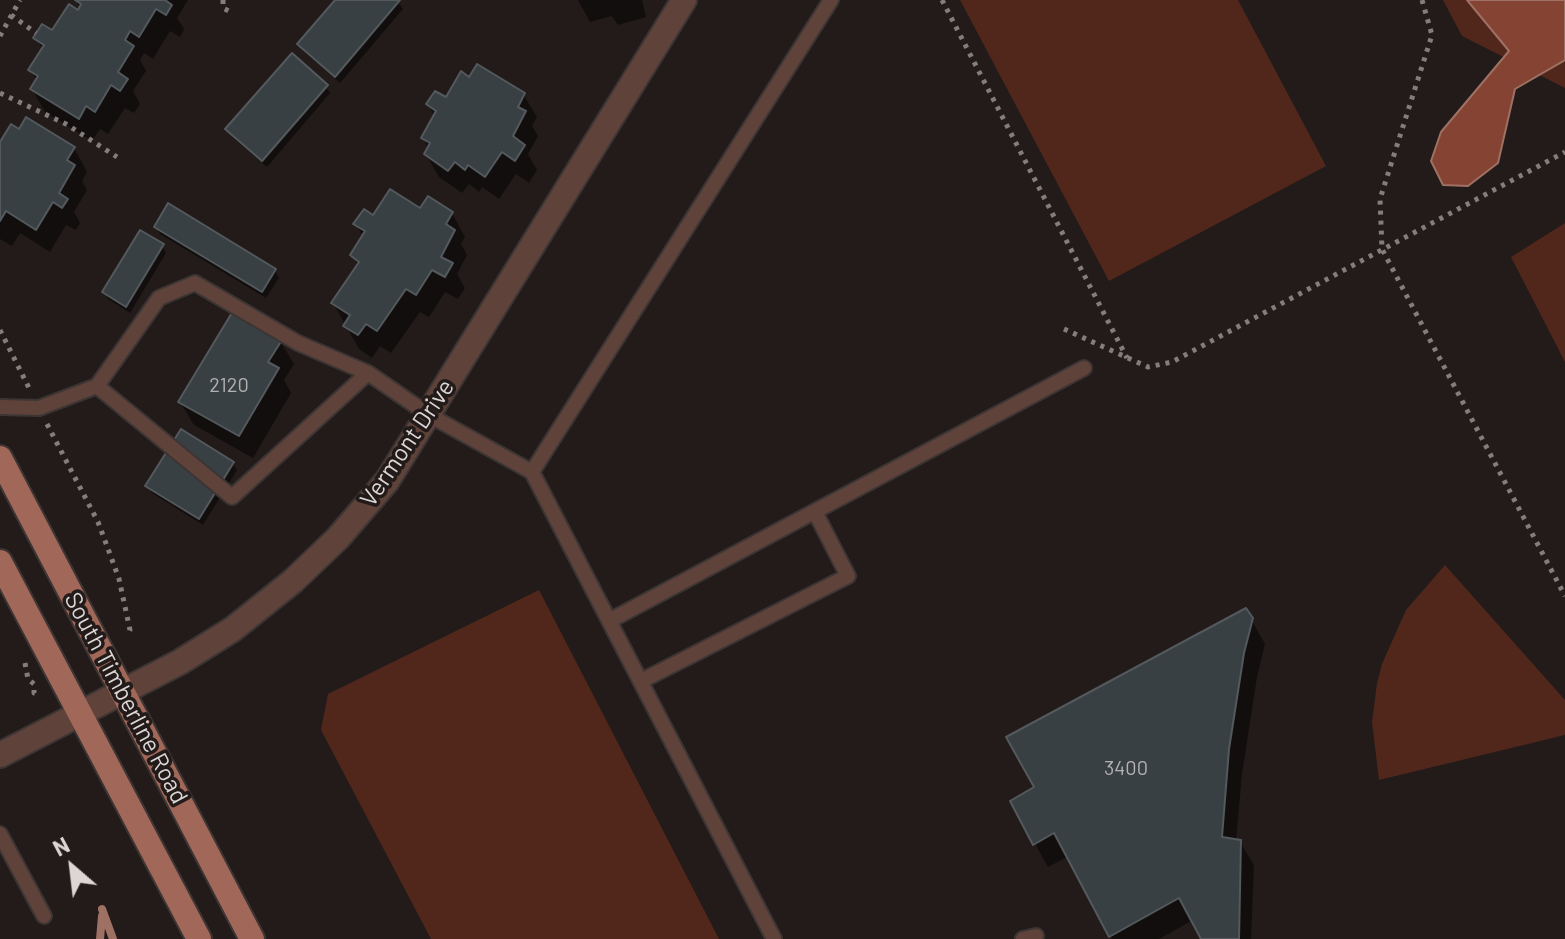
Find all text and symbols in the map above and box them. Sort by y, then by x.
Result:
house number: 2120 [209,373,249,397]
street label: Vermont Drive [354,374,460,512]
street label: South Timberline Road [58,587,194,809]
house number: 3400 [1104,756,1148,780]
north arrow [32,827,112,907]
text: N [48,831,73,861]

